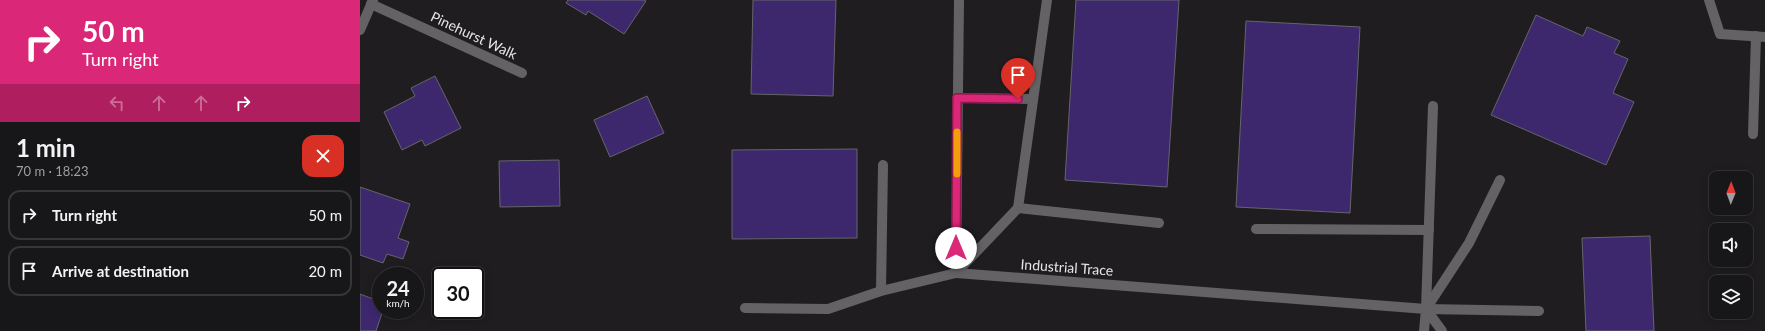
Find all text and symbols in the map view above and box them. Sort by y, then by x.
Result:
street label: Pinehurst Walk [428,8,521,63]
text: 50 m [82,14,145,48]
icon: right [16,16,68,68]
text: Turn right [82,48,159,70]
pin [1001,58,1035,99]
icon: arrive [1007,64,1029,86]
icon: left [106,92,128,114]
icon: ahead [148,92,170,114]
icon: ahead [190,92,212,114]
icon: right [232,92,254,114]
text: 1 min [16,133,76,162]
button: close [302,135,344,177]
text: 70 m · 18:23 [16,163,89,179]
north arrow [1709,171,1753,215]
map controls [1709,171,1753,319]
icon: right [18,204,40,226]
text: Turn right [52,206,117,224]
text: 50 m [308,206,342,224]
button: sound [1709,223,1753,267]
position arrow [935,227,977,269]
street label: Industrial Trace [1020,255,1114,279]
icon: arrive [18,260,40,282]
text: Arrive at destination [52,262,189,280]
text: 20 m [308,262,342,280]
speed limit sign: 30 [432,267,484,319]
button: layers [1709,275,1753,319]
text: 24 [386,276,410,300]
text: km/h [386,297,410,309]

